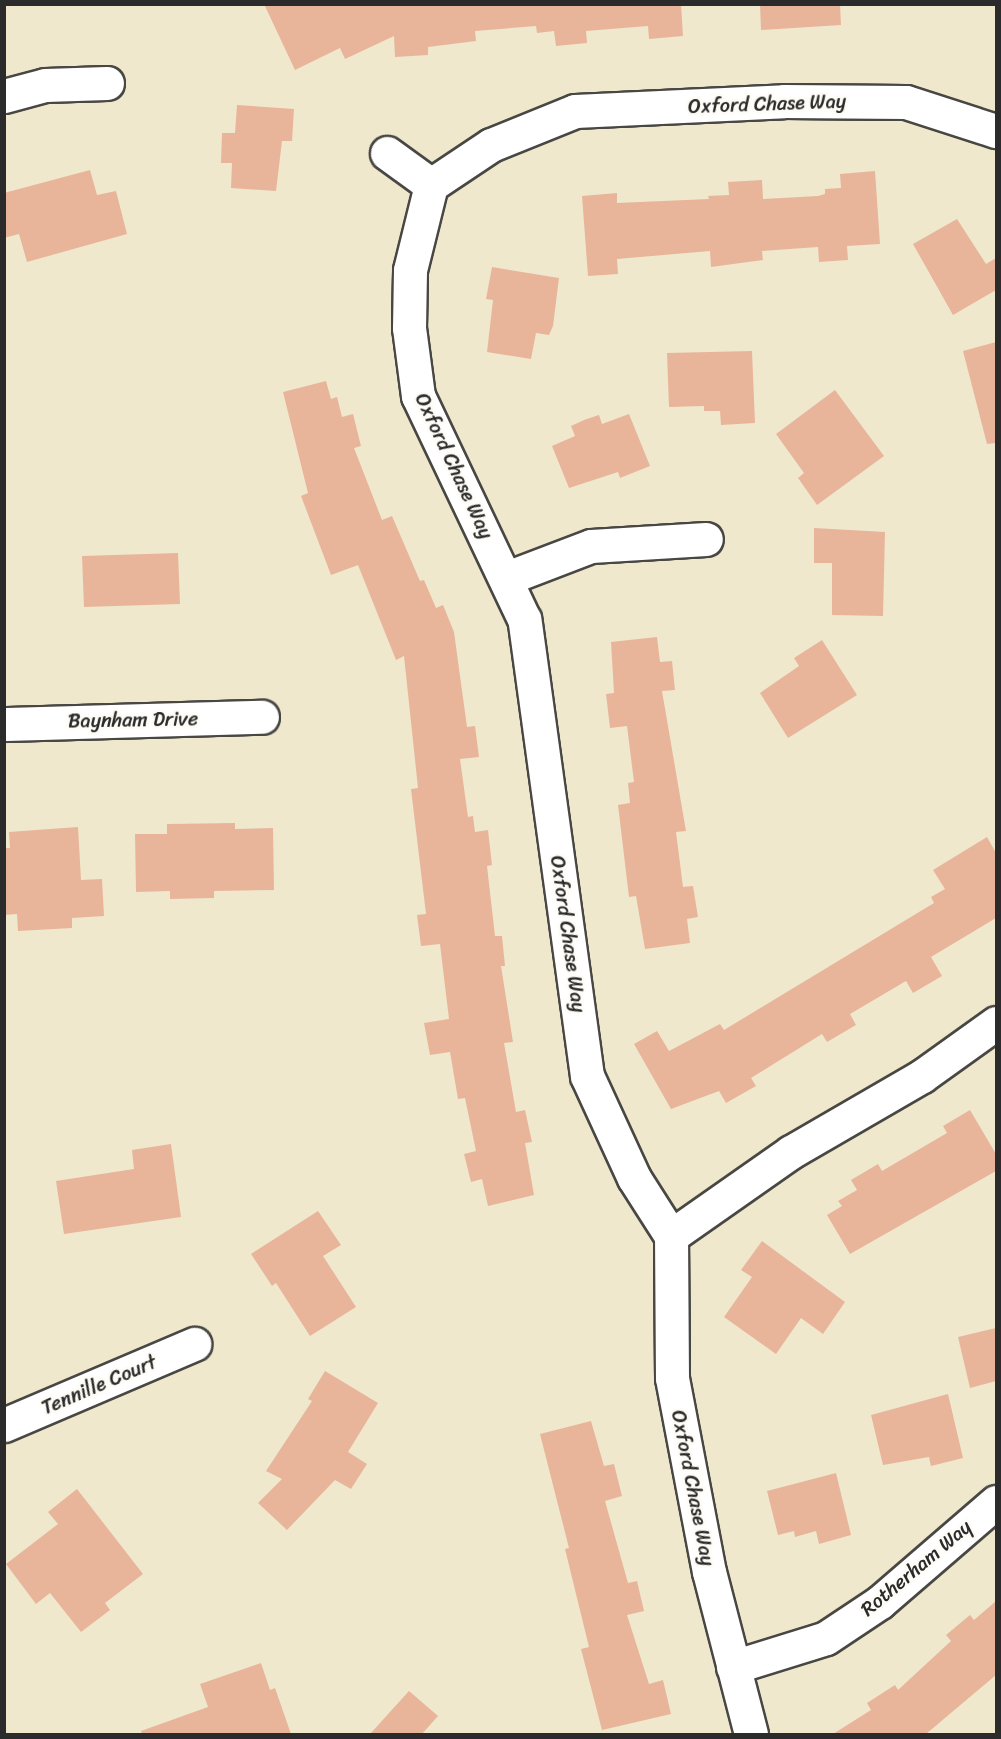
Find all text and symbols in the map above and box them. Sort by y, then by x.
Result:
street label: Oxford Chase Way [687,89,847,119]
street label: Oxford Chase Way [409,389,499,543]
street label: Baynham Drive [68,707,198,733]
street label: Oxford Chase Way [545,853,591,1015]
street label: Tennille Court [38,1350,160,1420]
street label: Oxford Chase Way [666,1407,720,1569]
street label: Rotherham Way [856,1515,976,1621]

